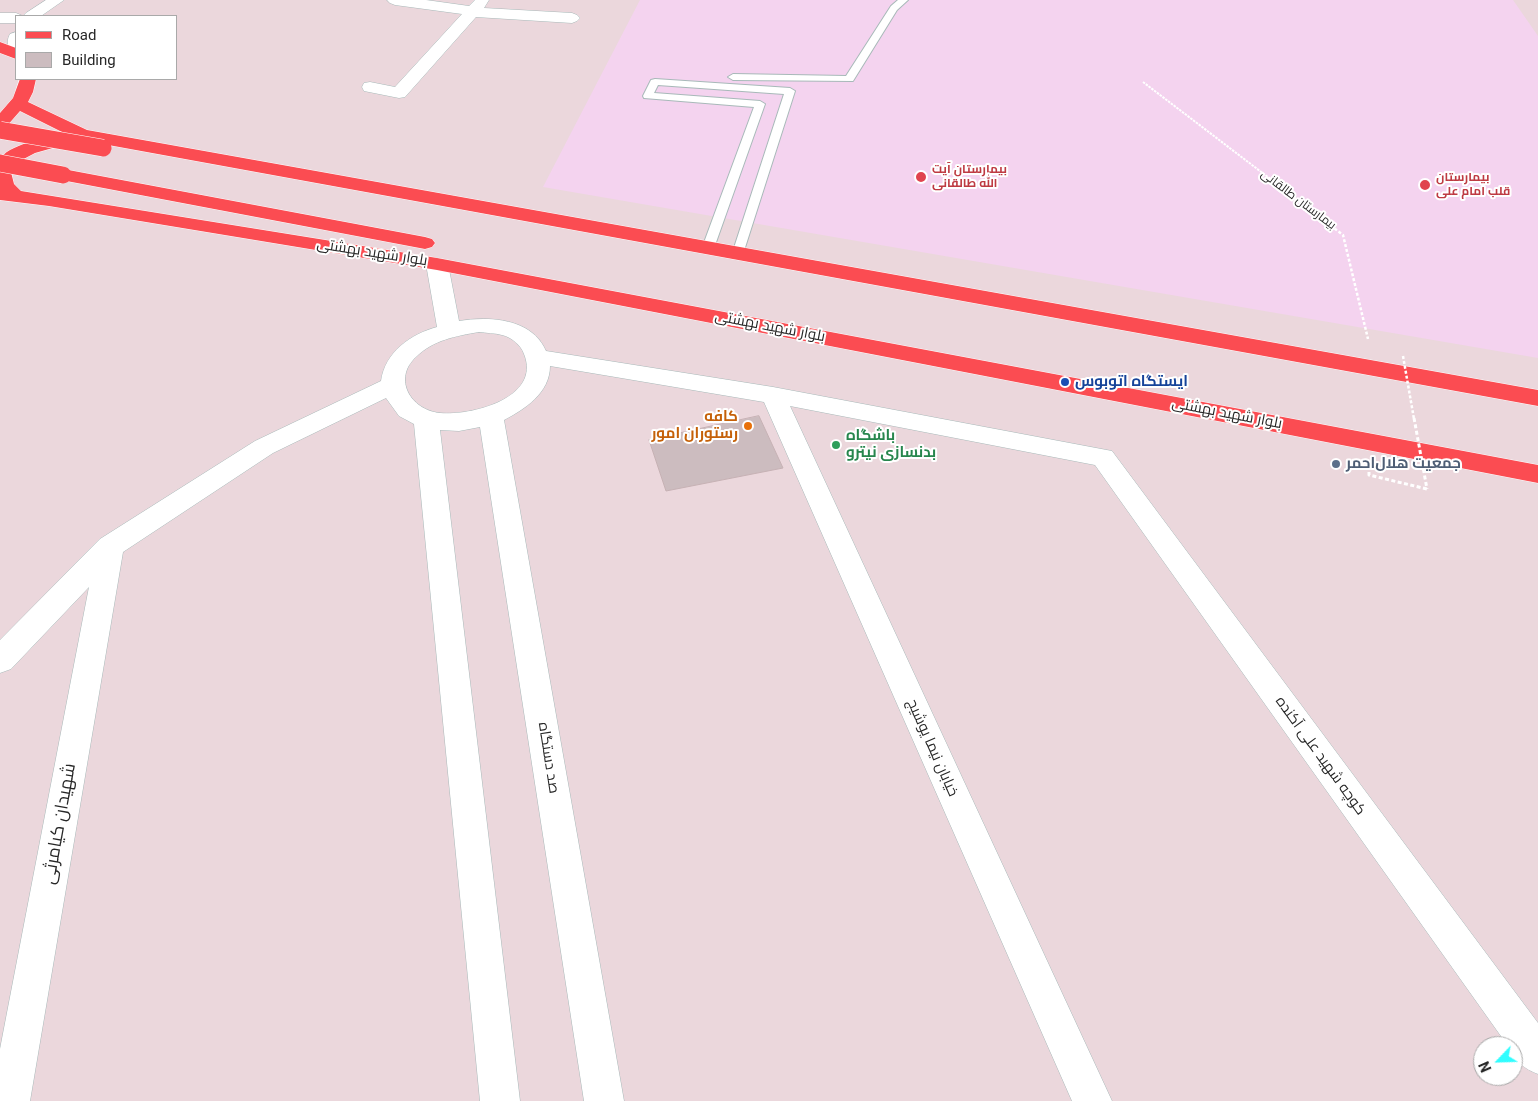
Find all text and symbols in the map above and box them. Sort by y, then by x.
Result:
legend [15,15,178,80]
text: Road [62,26,96,44]
text: Building [62,51,116,69]
place label: بیمارستان آیت الله طالقانی [932,163,1007,191]
street label: بیمارستان طالقانی [1258,167,1338,233]
marker: بیمارستان آیت الله طالقانی [914,170,928,184]
place label: بیمارستان قلب امام علی [1436,171,1510,199]
marker: بیمارستان قلب امام علی [1418,178,1432,192]
street label: بلوار شهید بهشتی [315,235,429,271]
street label: بلوار شهید بهشتی [713,307,827,347]
place label: ایستگاه اتوبوس [1075,373,1188,391]
marker: ایستگاه اتوبوس [1059,376,1071,388]
street label: بلوار شهید بهشتی [1170,394,1284,434]
place label: کافه رستوران امور [651,408,738,443]
marker: کافه رستوران امور [742,420,754,432]
place label: باشگاه بدنسازی نیترو [846,427,936,462]
marker: باشگاه بدنسازی نیترو [830,439,842,451]
place label: جمعیت هلال‌احمر [1346,455,1461,473]
marker: جمعیت هلال‌احمر [1330,458,1342,470]
street label: کوچه شهید علی آکنده [1271,693,1369,819]
street label: خیابان نیما یوشیج [902,696,962,800]
street label: صد دستگاه [533,721,563,795]
street label: شهیدان کیامرثی [39,762,81,886]
north arrow [1473,1036,1523,1086]
text: N [1476,1059,1495,1074]

